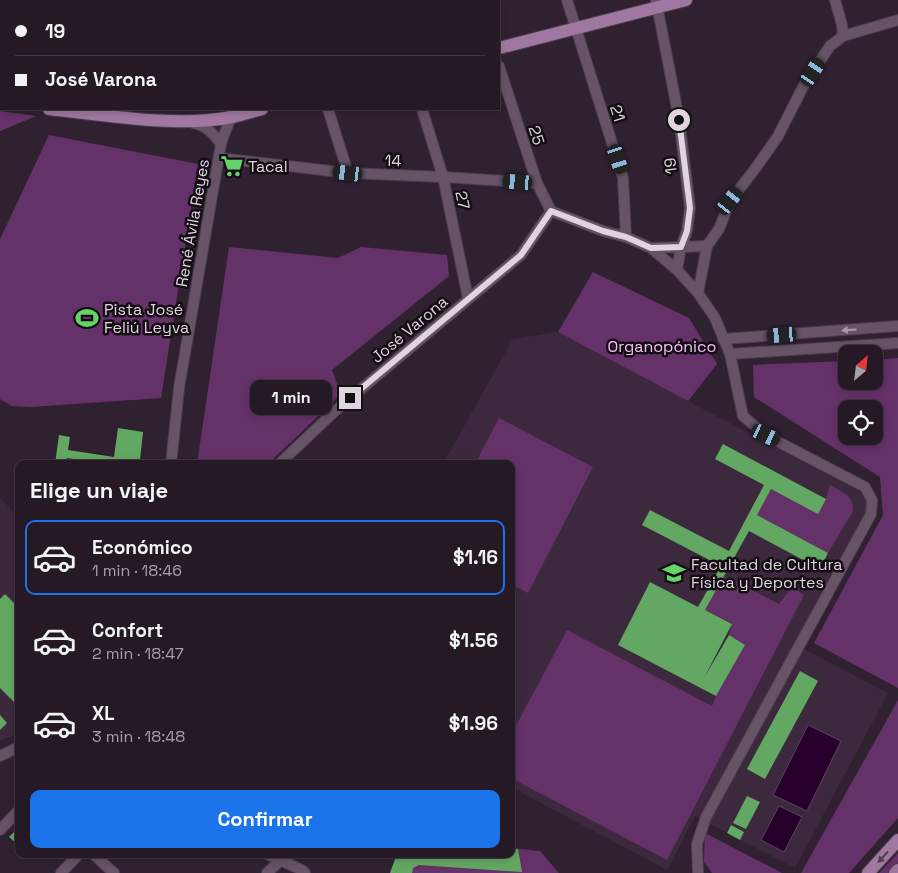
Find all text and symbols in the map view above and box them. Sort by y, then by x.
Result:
text: 19 [45,19,65,44]
car [798,55,827,89]
text: José Varona [45,67,157,92]
street label: 21 [605,102,630,124]
route start [668,109,690,131]
street label: 25 [524,123,549,148]
car [606,142,629,176]
street label: 14 [384,150,402,171]
supermarket icon: Tacal [219,153,245,179]
place label: Tacal [248,156,288,177]
street label: 19 [659,156,682,175]
street label: René Ávila Reyes [171,157,214,289]
car [332,164,363,182]
car [502,173,533,191]
car [714,185,745,217]
street label: 27 [450,189,475,211]
street label: José Varona [367,291,452,368]
place label: Pista José Feliú Leyva [104,299,189,338]
sports icon: Pista José Feliú Leyva [74,305,100,331]
car [766,326,797,344]
one-way arrow [841,326,857,334]
park label: Organopónico [608,336,717,357]
north arrow [838,345,882,390]
map controls [838,345,883,445]
callout: 1 min [250,380,332,416]
text: 1 min [271,387,311,408]
route end [339,387,361,409]
button: locate [838,400,883,445]
car [749,422,782,448]
text: Elige un viaje [30,476,168,504]
icon: car [32,535,77,580]
text: Económico [92,535,193,560]
text: $1.16 [453,545,498,570]
place label: Facultad de Cultura Física y Deportes [691,554,843,593]
text: 1 min · 18:46 [92,560,182,581]
school or university icon: Facultad de Cultura Física y Deportes [661,560,687,586]
icon: car [32,618,77,663]
text: Confort [92,618,163,643]
text: $1.56 [449,628,498,653]
text: 2 min · 18:47 [92,643,184,664]
icon: car [32,701,77,746]
text: XL [92,701,115,726]
text: $1.96 [449,711,498,736]
text: 3 min · 18:48 [92,726,185,747]
button: Confirmar [30,790,500,848]
one-way arrow [877,850,889,862]

